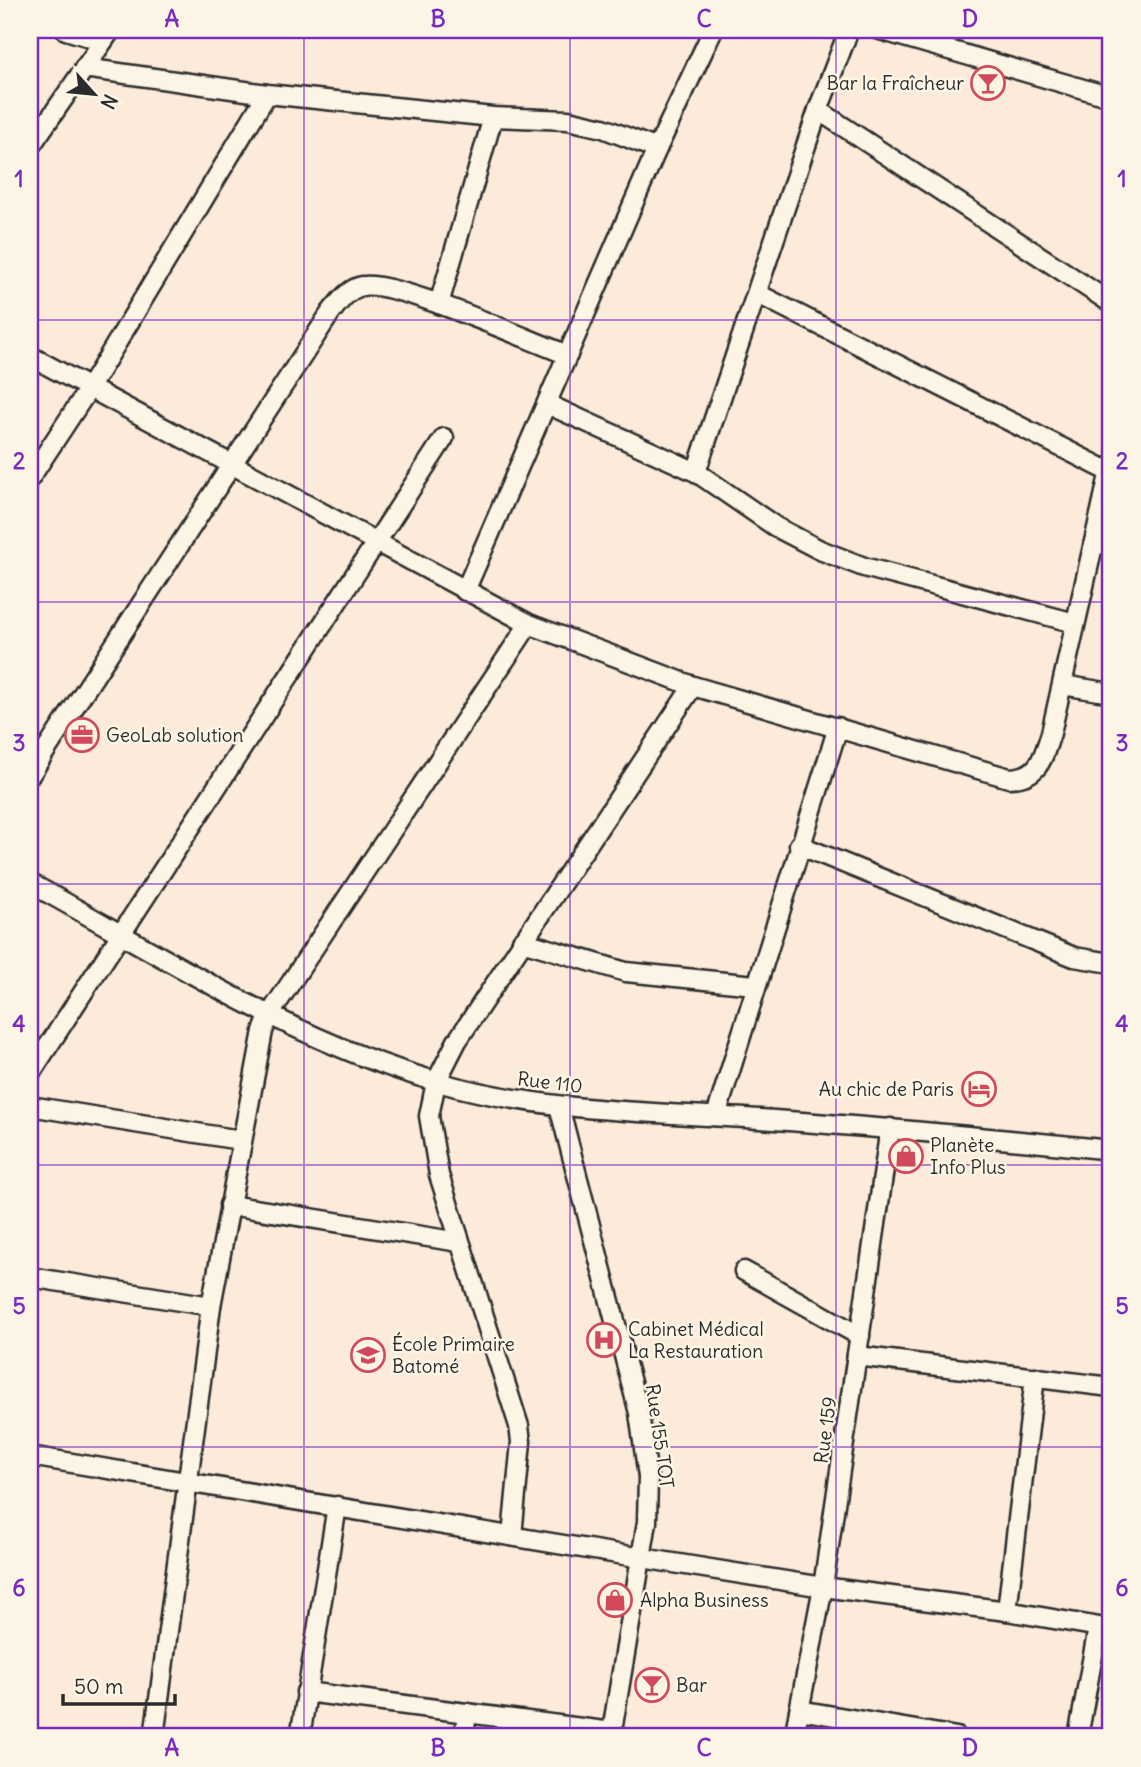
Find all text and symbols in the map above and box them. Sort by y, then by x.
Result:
text: A [165,4,180,33]
text: B [430,4,446,33]
text: C [696,4,712,33]
text: D [962,4,978,33]
north arrow [60,60,130,130]
bar icon: Bar la Fraîcheur [969,64,1007,102]
place label: Bar la Fraîcheur [826,71,964,95]
text: N [95,90,123,113]
text: 1 [14,164,24,193]
text: 1 [1117,164,1127,193]
text: 2 [13,446,26,475]
text: 2 [1116,446,1129,475]
office icon: GeoLab solution [63,716,101,754]
place label: GeoLab solution [106,723,244,747]
text: 3 [12,728,26,757]
text: 3 [1115,728,1129,757]
text: 4 [12,1009,26,1038]
text: 4 [1115,1009,1129,1038]
street label: Rue 110 [516,1066,584,1098]
hotel icon: Au chic de Paris [960,1070,998,1108]
place label: Au chic de Paris [819,1077,954,1101]
place label: Planète Info Plus [930,1133,1006,1179]
shop icon: Planète Info Plus [887,1137,925,1175]
text: 5 [12,1291,26,1320]
text: 5 [1115,1291,1129,1320]
place label: Cabinet Médical La Restauration [628,1317,764,1363]
hospital icon: Cabinet Médical La Restauration [585,1321,623,1359]
place label: École Primaire Batomé [392,1332,515,1378]
school or university icon: École Primaire Batomé [349,1336,387,1374]
street label: Rue 155 TOT [641,1382,679,1490]
street label: Rue 159 [808,1395,842,1465]
text: 6 [12,1573,26,1602]
text: 6 [1115,1573,1129,1602]
shop icon: Alpha Business [596,1581,634,1619]
place label: Alpha Business [640,1588,769,1612]
scale bar [63,1662,175,1706]
bar icon: Bar [633,1666,671,1704]
text: 50 m [74,1673,123,1700]
place label: Bar [676,1673,707,1697]
text: A [165,1733,180,1762]
text: B [430,1733,446,1762]
text: C [696,1733,712,1762]
text: D [962,1733,978,1762]

